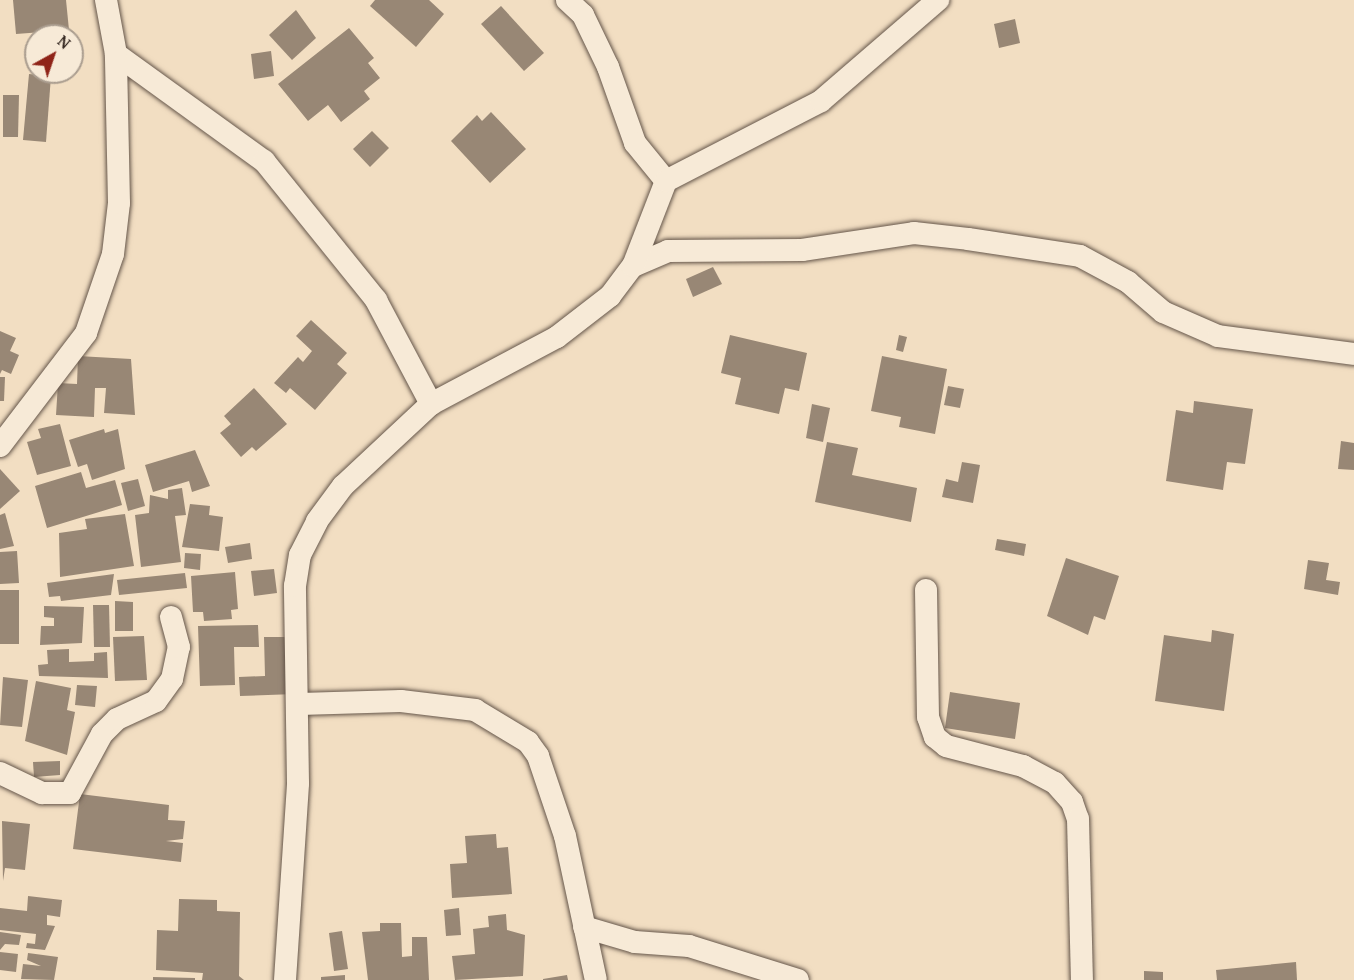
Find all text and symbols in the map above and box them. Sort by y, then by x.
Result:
north arrow [24,24,84,84]
text: N [52,29,76,54]

